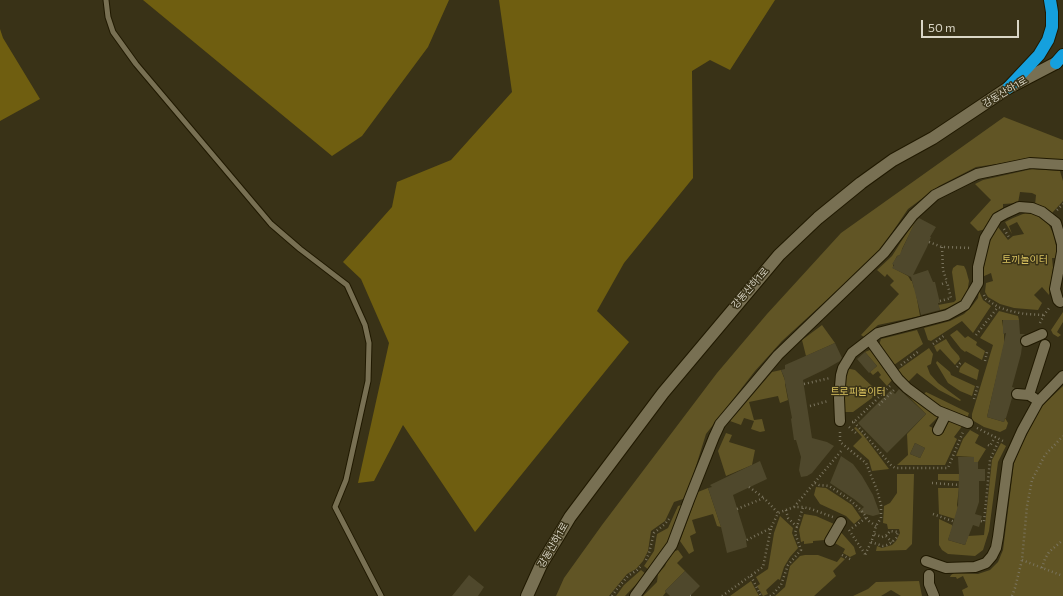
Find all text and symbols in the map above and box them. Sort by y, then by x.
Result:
scale bar [923,12,1021,38]
text: 50 m [928,20,956,34]
street label: 강동산하1로 [980,74,1030,110]
park label: 토끼놀이터 [1002,254,1048,266]
street label: 강동산하1로 [729,265,771,311]
park label: 트로피놀이터 [830,386,886,398]
street label: 강동산하1로 [535,520,571,570]

